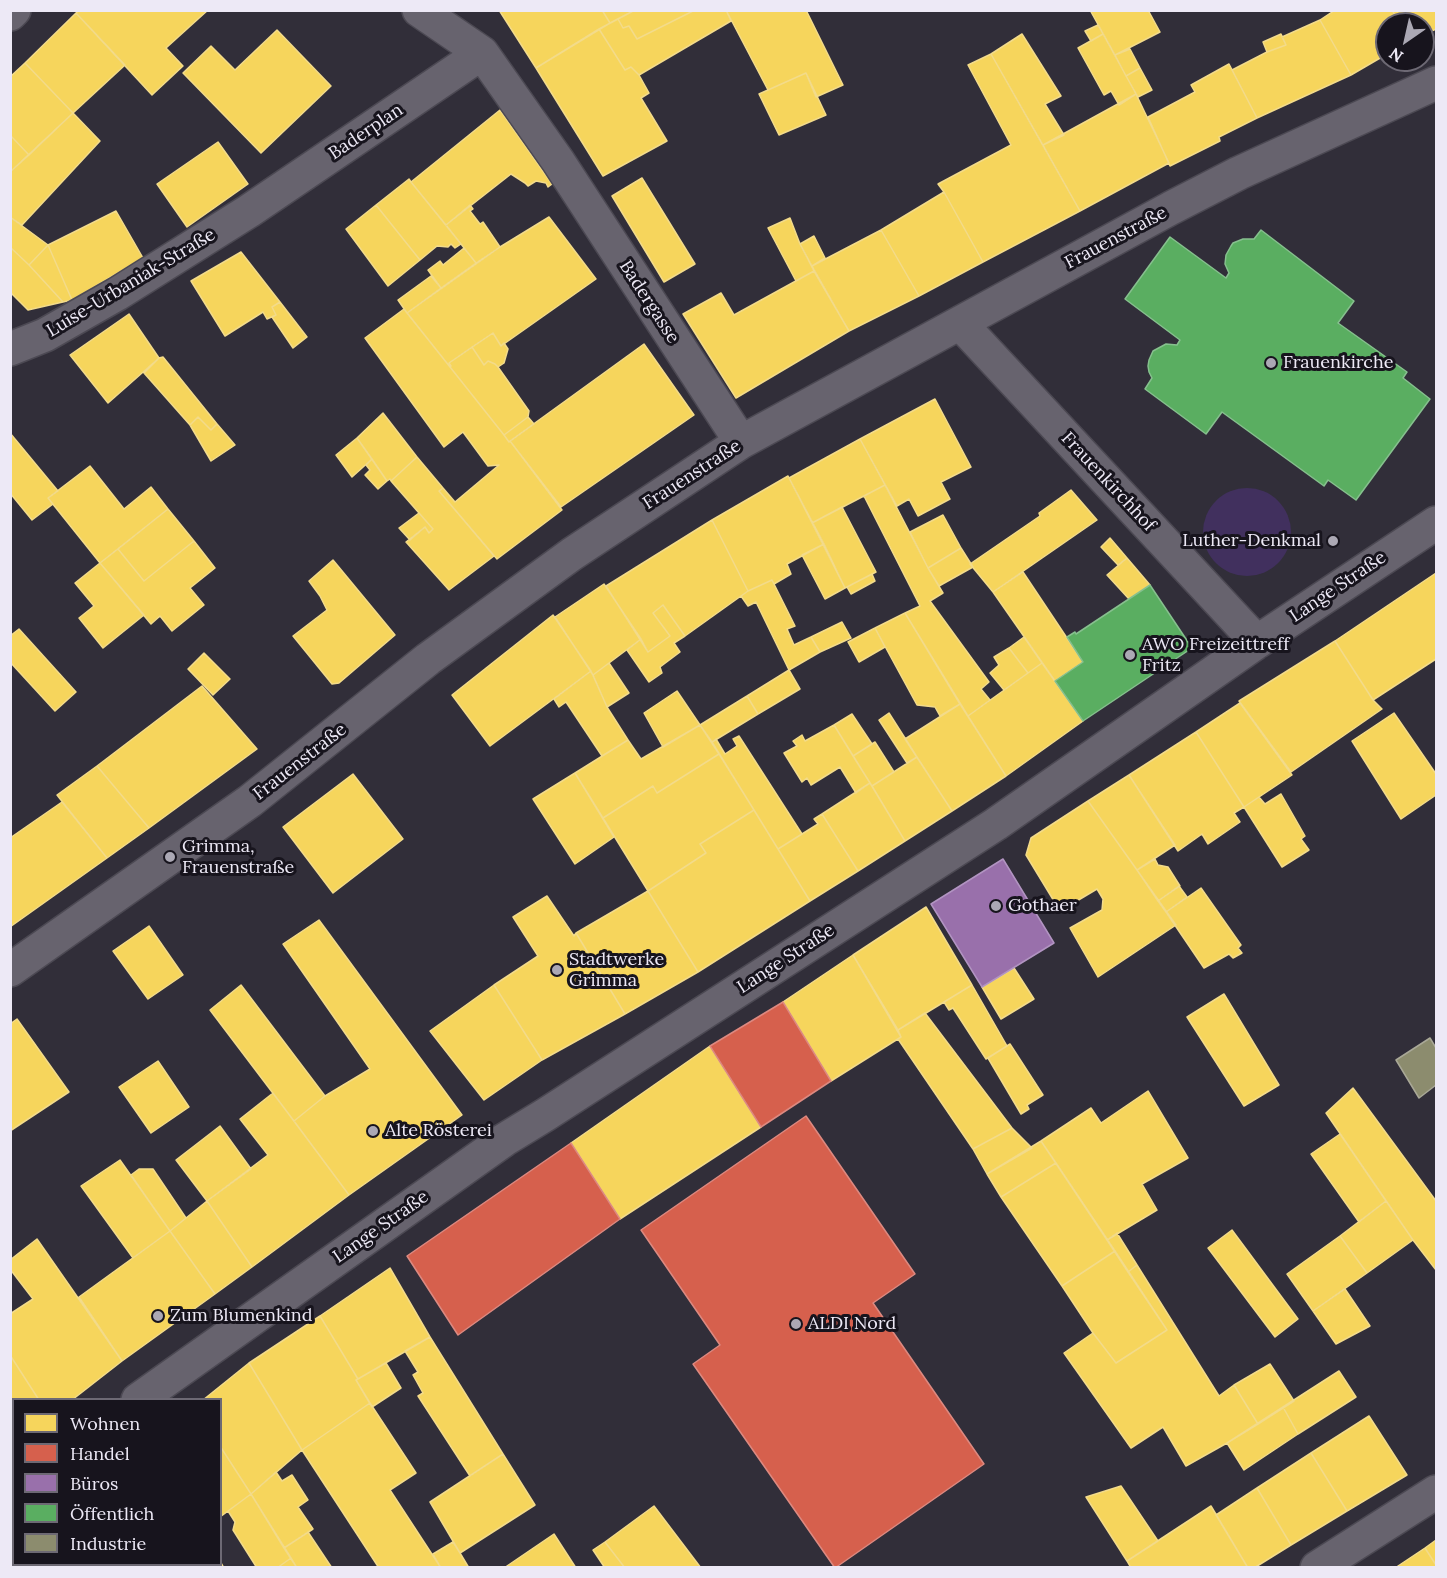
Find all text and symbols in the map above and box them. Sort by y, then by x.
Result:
north arrow [1375,12,1435,72]
text: N [1385,44,1407,67]
street label: Baderplan [325,99,407,165]
street label: Frauenstraße [1061,202,1171,274]
street label: Luise-Urbaniak-Straße [43,224,219,342]
street label: Badergasse [614,257,684,347]
place label: Frauenkirche [1283,352,1393,374]
marker: Frauenkirche [1264,356,1278,370]
street label: Frauenkirchhof [1056,428,1160,536]
street label: Frauenstraße [639,435,745,515]
place label: Luther-Denkmal [1182,530,1321,552]
marker: Luther-Denkmal [1326,534,1340,548]
street label: Lange Straße [1286,547,1390,627]
place label: AWO Freizeittreff Fritz [1142,634,1289,676]
marker: AWO Freizeittreff Fritz [1123,648,1137,662]
street label: Frauenstraße [249,719,351,805]
place label: Grimma, Frauenstraße [182,836,294,878]
marker: Grimma, Frauenstraße [163,850,177,864]
place label: Gothaer [1008,895,1077,917]
marker: Gothaer [989,899,1003,913]
street label: Lange Straße [733,920,839,998]
place label: Stadtwerke Grimma [569,949,664,992]
marker: Stadtwerke Grimma [550,963,564,977]
place label: Alte Rösterei [385,1120,492,1142]
marker: Alte Rösterei [366,1124,380,1138]
street label: Lange Straße [329,1186,433,1268]
place label: Zum Blumenkind [170,1305,312,1327]
marker: Zum Blumenkind [151,1309,165,1323]
place label: ALDI Nord [808,1313,896,1335]
marker: ALDI Nord [789,1317,803,1331]
legend [12,1398,222,1566]
text: Wohnen [70,1412,140,1435]
text: Handel [70,1442,130,1465]
text: Büros [70,1472,118,1495]
text: Öffentlich [70,1502,154,1525]
text: Industrie [70,1532,146,1555]

